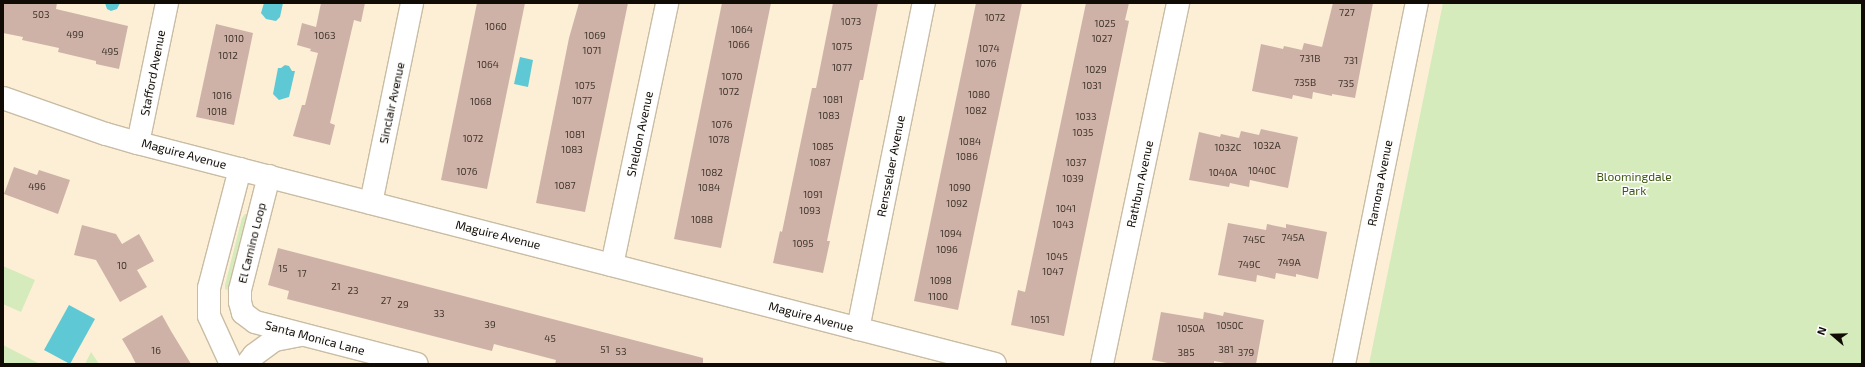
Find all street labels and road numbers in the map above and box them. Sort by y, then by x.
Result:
street label: Stafford Avenue [138,29,168,117]
street label: Sinclair Avenue [376,61,408,145]
street label: Sheldon Avenue [624,90,656,178]
street label: Rensselaer Avenue [874,114,908,218]
street label: Maguire Avenue [140,136,228,172]
street label: Rathbun Avenue [1124,139,1156,229]
street label: Ramona Avenue [1365,139,1395,227]
street label: El Camino Loop [235,201,269,285]
street label: Maguire Avenue [454,217,542,253]
street label: Maguire Avenue [767,299,855,335]
street label: Santa Monica Lane [264,318,366,358]

